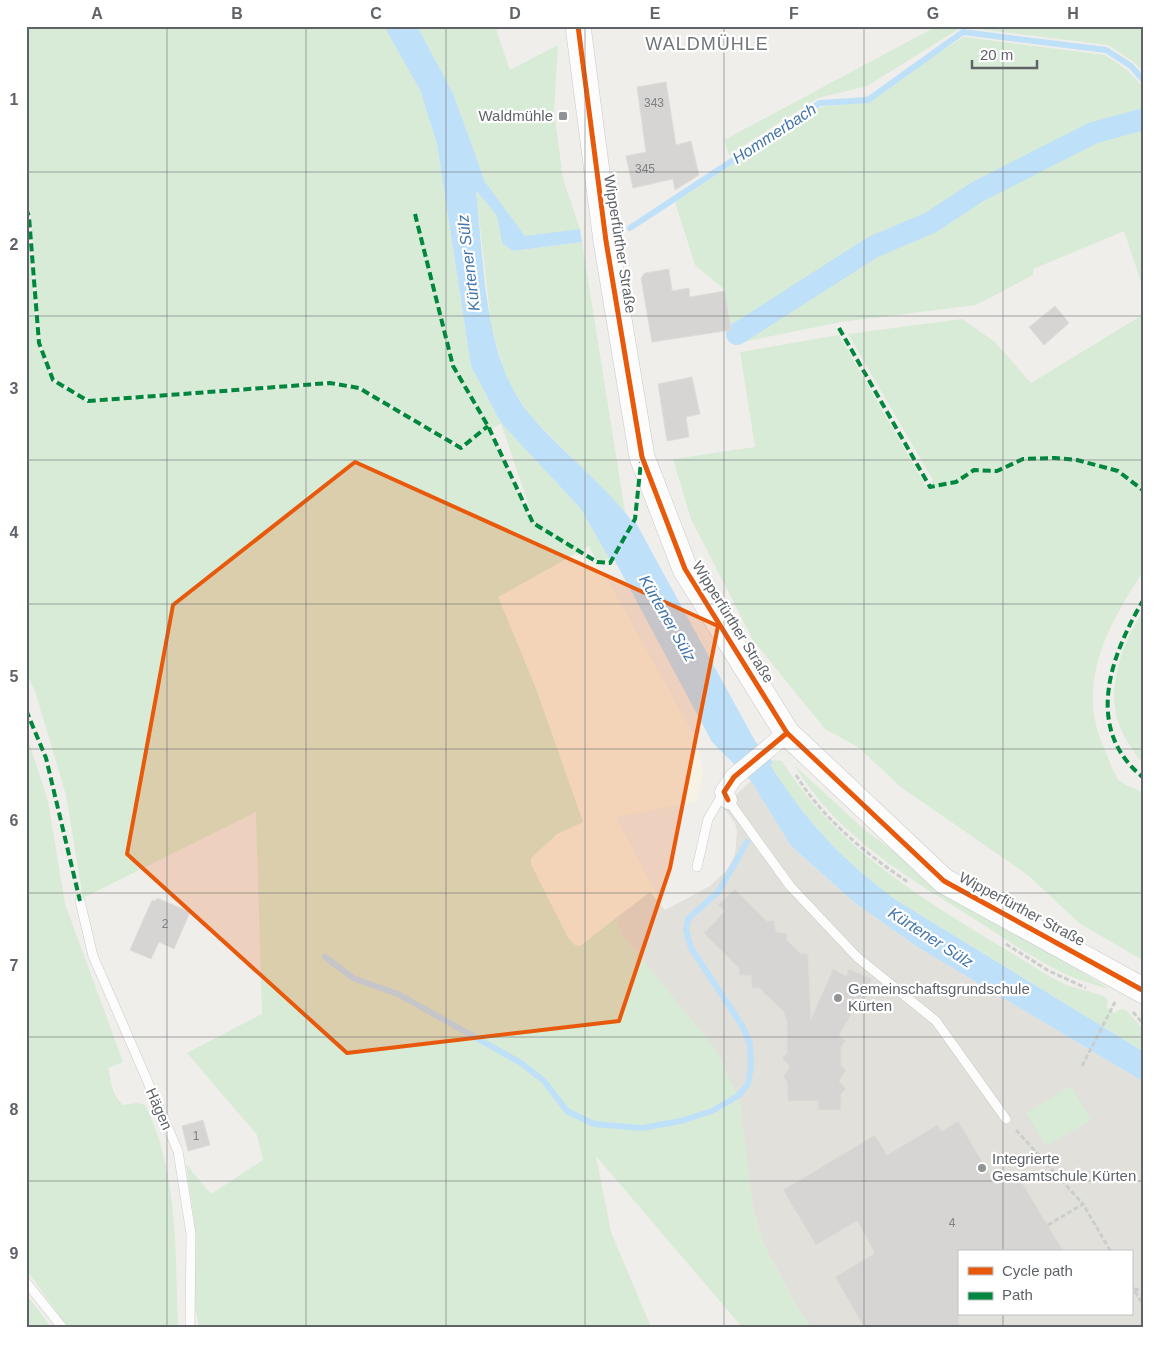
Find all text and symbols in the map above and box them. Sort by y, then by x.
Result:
text: A [91,5,103,22]
text: B [231,5,243,22]
text: C [370,5,382,22]
text: D [509,5,521,22]
text: E [650,5,661,22]
text: F [789,5,799,22]
text: G [927,5,939,22]
text: H [1067,5,1079,22]
district label: WALDMÜHLE [645,34,769,54]
scale bar [972,38,1038,70]
text: 20 m [980,46,1013,63]
text: 1 [10,91,19,108]
house number: 343 [644,96,664,110]
water label: Hommerbach [729,100,819,167]
place label: Waldmühle [479,107,553,124]
marker: Waldmühle [557,110,569,122]
house number: 345 [635,162,655,176]
street label: Wipperfürther Straße [601,173,640,314]
water label: Kürtener Sülz [454,214,483,312]
text: 2 [10,236,19,253]
text: 3 [10,380,19,397]
text: 4 [10,524,19,541]
street label: Wipperfürther Straße [689,558,778,686]
water label: Kürtener Sülz [636,572,699,664]
text: 5 [10,668,19,685]
text: 6 [10,812,19,829]
street label: Wipperfürther Straße [956,868,1088,949]
water label: Kürtener Sülz [885,904,976,971]
house number: 2 [162,917,169,931]
text: 7 [10,957,19,974]
place label: Gemeinschaftsgrundschule Kürten [848,980,1030,1014]
marker: Gemeinschaftsgrundschule Kürten [832,992,844,1004]
street label: Hägen [143,1085,176,1132]
text: 8 [10,1101,19,1118]
house number: 1 [193,1129,200,1143]
place label: Integrierte Gesamtschule Kürten [992,1150,1136,1184]
marker: Integrierte Gesamtschule Kürten [976,1162,988,1174]
house number: 4 [949,1216,956,1230]
text: 9 [10,1245,19,1262]
legend [958,1250,1132,1316]
text: Cycle path [1002,1262,1073,1279]
text: Path [1002,1286,1033,1303]

